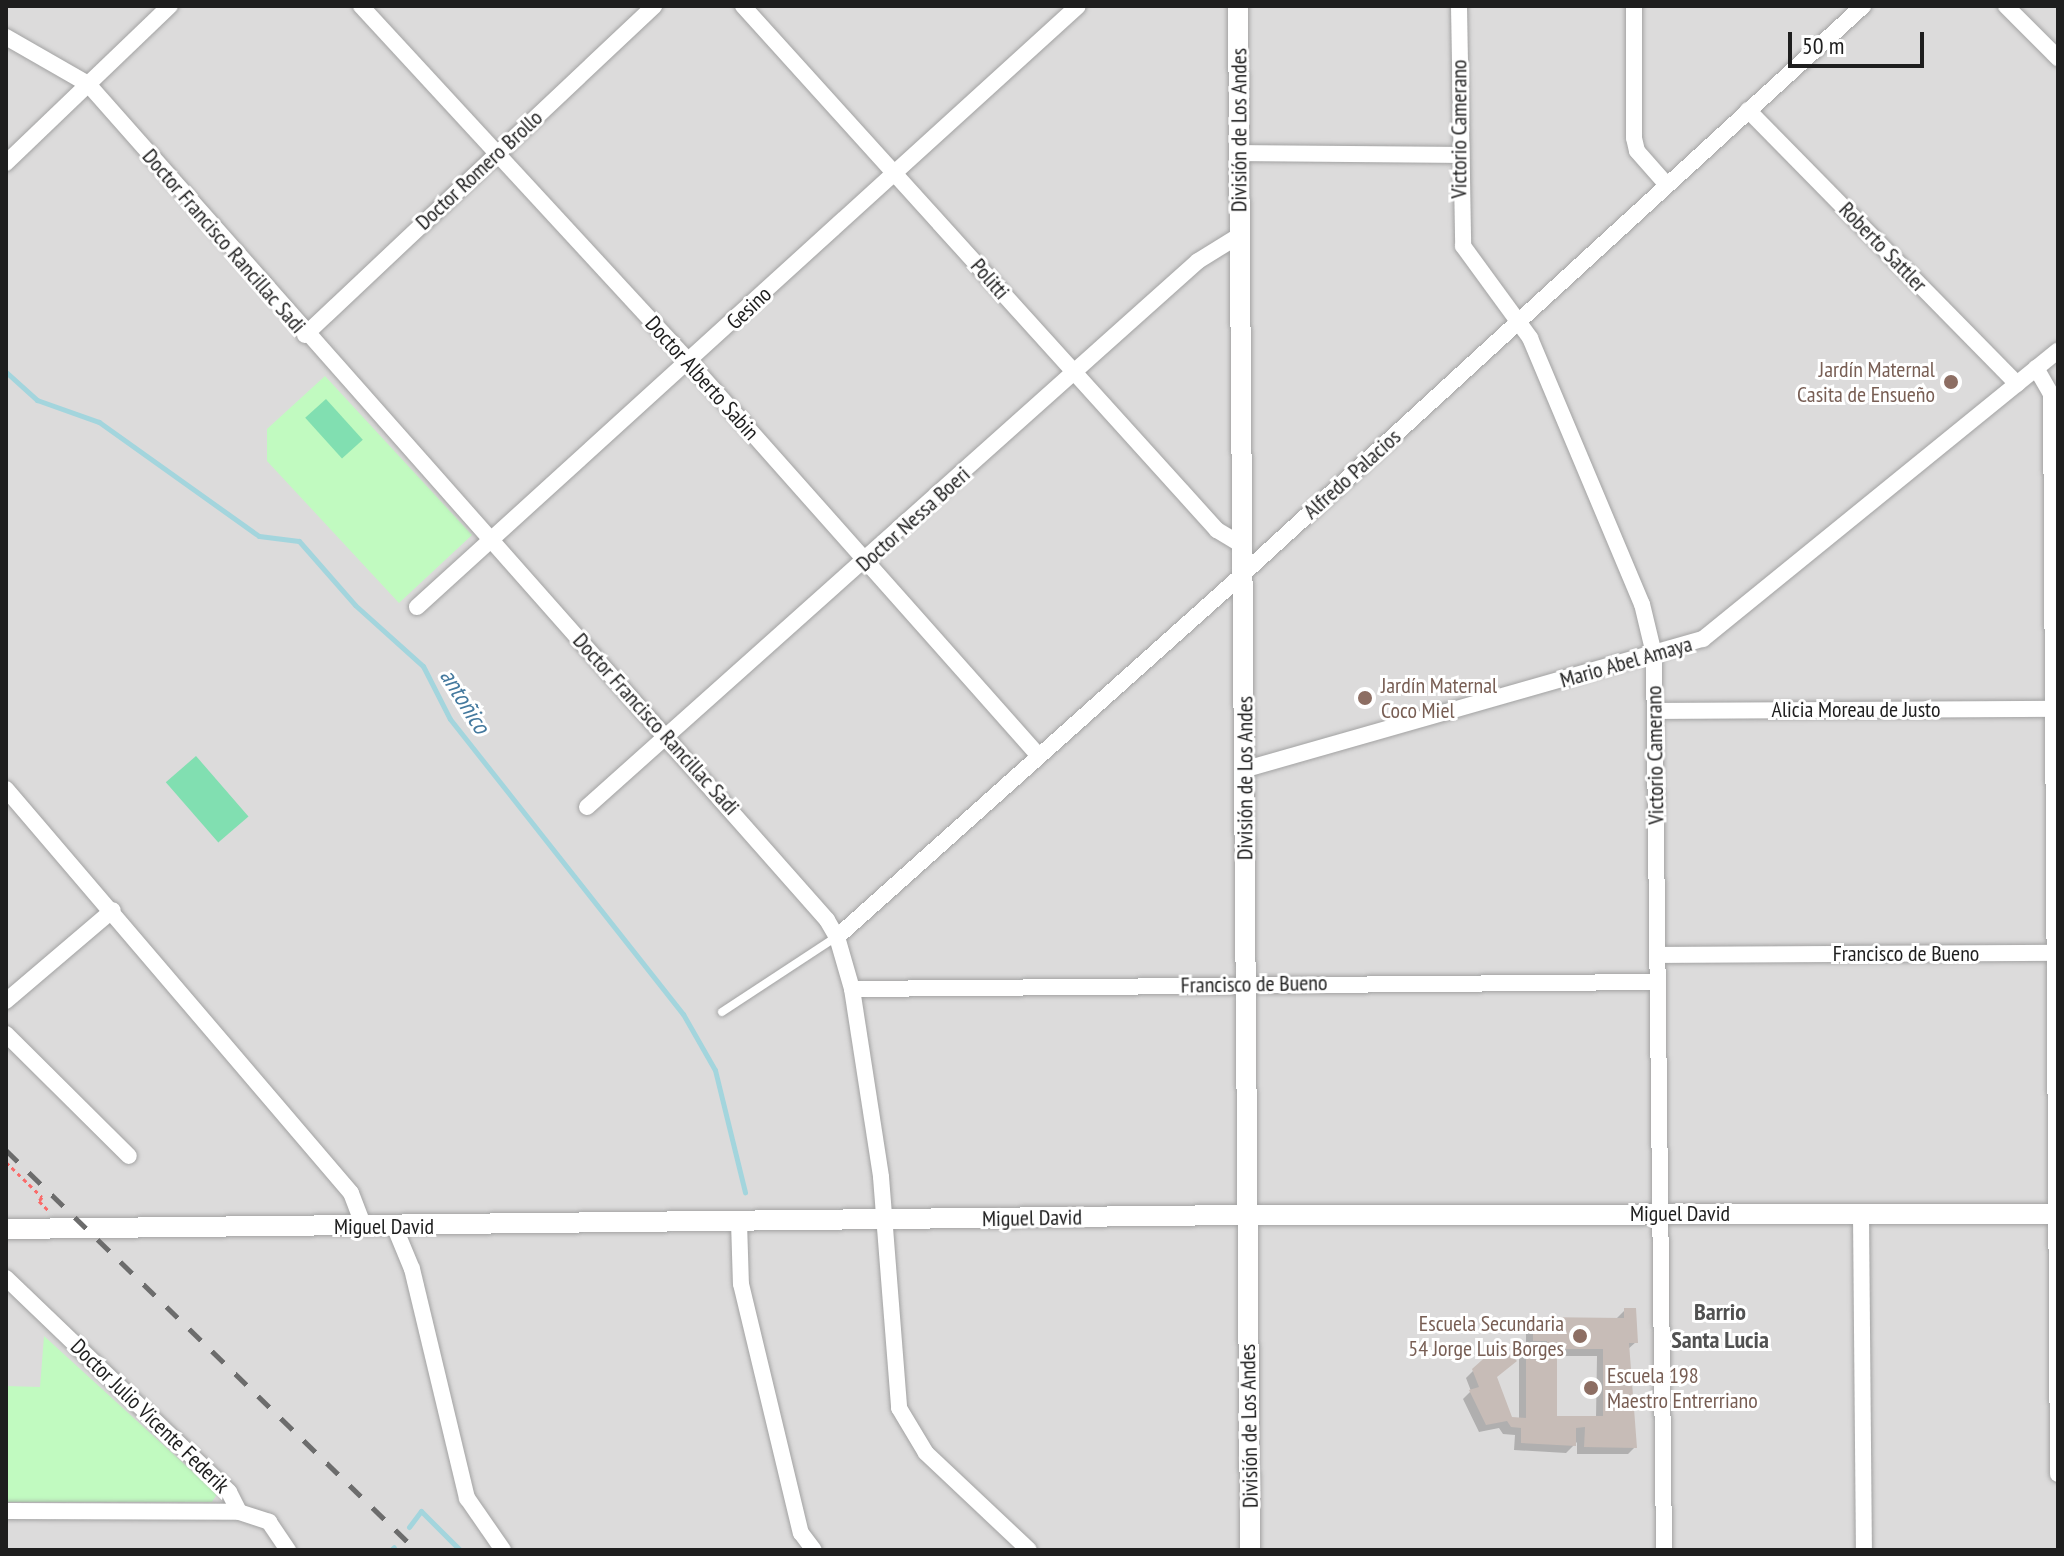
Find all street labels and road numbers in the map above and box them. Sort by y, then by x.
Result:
street label: División de Los Andes [1226,48,1252,212]
street label: Victorio Camerano [1446,59,1472,199]
street label: Doctor Romero Brollo [410,105,548,235]
street label: Doctor Francisco Rancillac Sadi [137,143,311,339]
street label: Roberto Sattler [1834,196,1932,298]
street label: Politti [965,253,1015,305]
street label: Gesino [721,281,777,335]
street label: Doctor Alberto Sabin [639,310,765,446]
street label: Alfredo Palacios [1298,424,1406,524]
street label: Doctor Nessa Boeri [851,461,975,577]
street label: Doctor Francisco Rancillac Sadi [567,628,745,820]
street label: Mario Abel Amaya [1556,630,1696,694]
street label: Victorio Camerano [1641,685,1669,825]
street label: División de Los Andes [1232,696,1258,860]
street label: Alicia Moreau de Justo [1772,697,1940,723]
street label: Francisco de Bueno [1833,941,1979,967]
street label: Francisco de Bueno [1180,970,1328,998]
street label: Miguel David [1630,1201,1730,1227]
street label: Miguel David [982,1204,1082,1232]
street label: Miguel David [334,1214,434,1240]
street label: Doctor Julio Vicente Federik [65,1333,235,1499]
street label: División de Los Andes [1234,1343,1264,1509]

